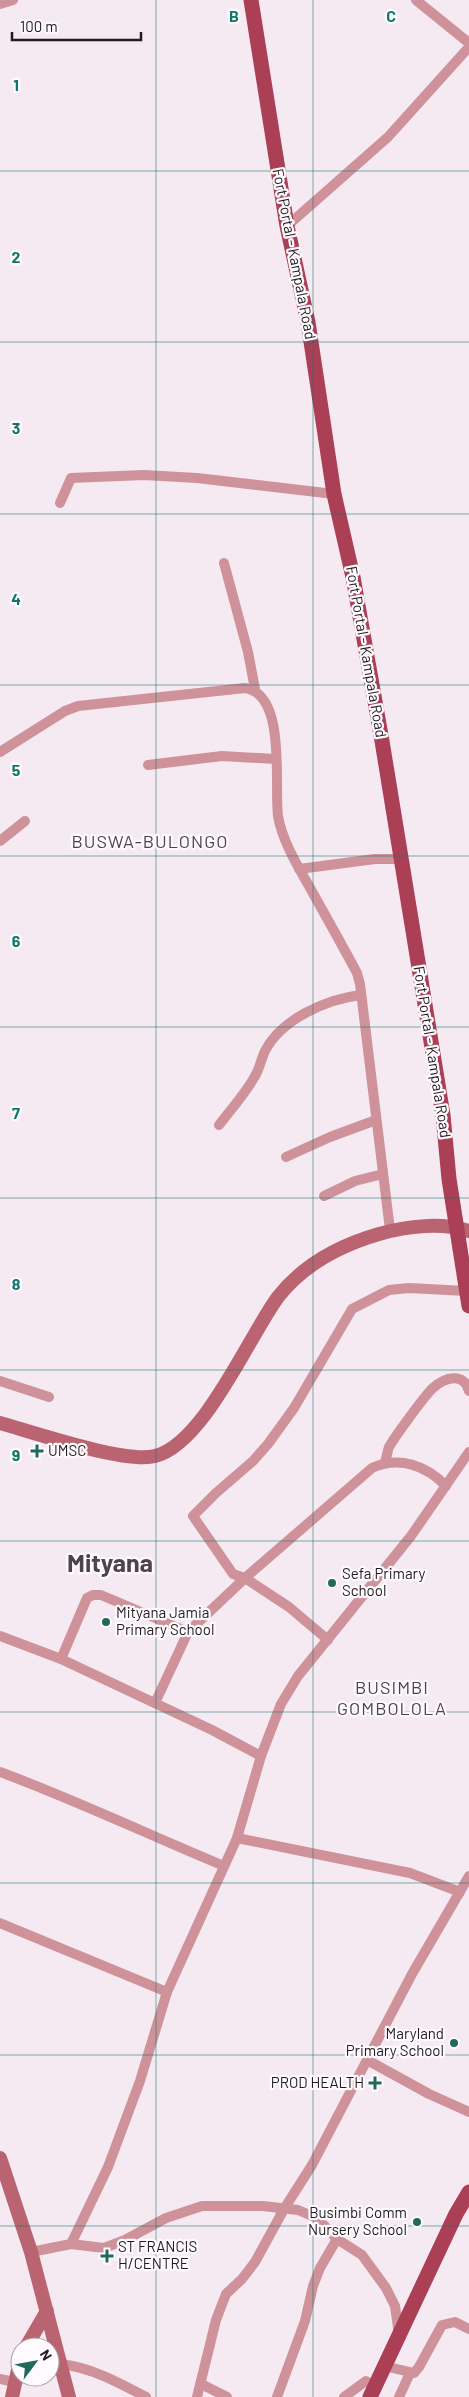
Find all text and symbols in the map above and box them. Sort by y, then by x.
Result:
text: B [229,6,239,25]
text: C [386,6,396,25]
scale bar [12,10,141,42]
text: 100 m [20,17,58,35]
text: 1 [13,75,19,94]
street label: Fort Portal - Kampala Road [270,167,320,341]
text: 2 [12,247,21,266]
text: 3 [12,418,20,437]
street label: Fort Portal - Kampala Road [343,565,391,739]
text: 4 [11,589,21,608]
text: 5 [12,760,21,779]
district label: BUSWA-BULONGO [72,830,228,852]
text: 6 [12,931,21,950]
street label: Fort Portal - Kampala Road [411,965,455,1139]
text: 7 [12,1103,20,1122]
text: 8 [12,1274,21,1293]
place label: UMSC [48,1441,86,1459]
marker: UMSC [30,1444,44,1458]
text: 9 [12,1445,20,1464]
district label: Mityana [67,1547,153,1577]
place label: Sefa Primary School [342,1564,426,1599]
marker: Sefa Primary School [326,1577,338,1589]
place label: Mityana Jamia Primary School [116,1603,214,1638]
marker: Mityana Jamia Primary School [100,1616,112,1628]
district label: BUSIMBI GOMBOLOLA [337,1676,447,1719]
place label: Maryland Primary School [346,2024,444,2059]
marker: Maryland Primary School [448,2037,460,2049]
place label: PROD HEALTH [271,2073,364,2091]
marker: PROD HEALTH [368,2076,382,2090]
place label: Busimbi Comm Nursery School [308,2203,407,2238]
marker: Busimbi Comm Nursery School [411,2216,423,2228]
place label: ST FRANCIS H/CENTRE [118,2237,197,2272]
marker: ST FRANCIS H/CENTRE [100,2249,114,2263]
north arrow [10,2337,60,2387]
text: N [37,2346,56,2363]

